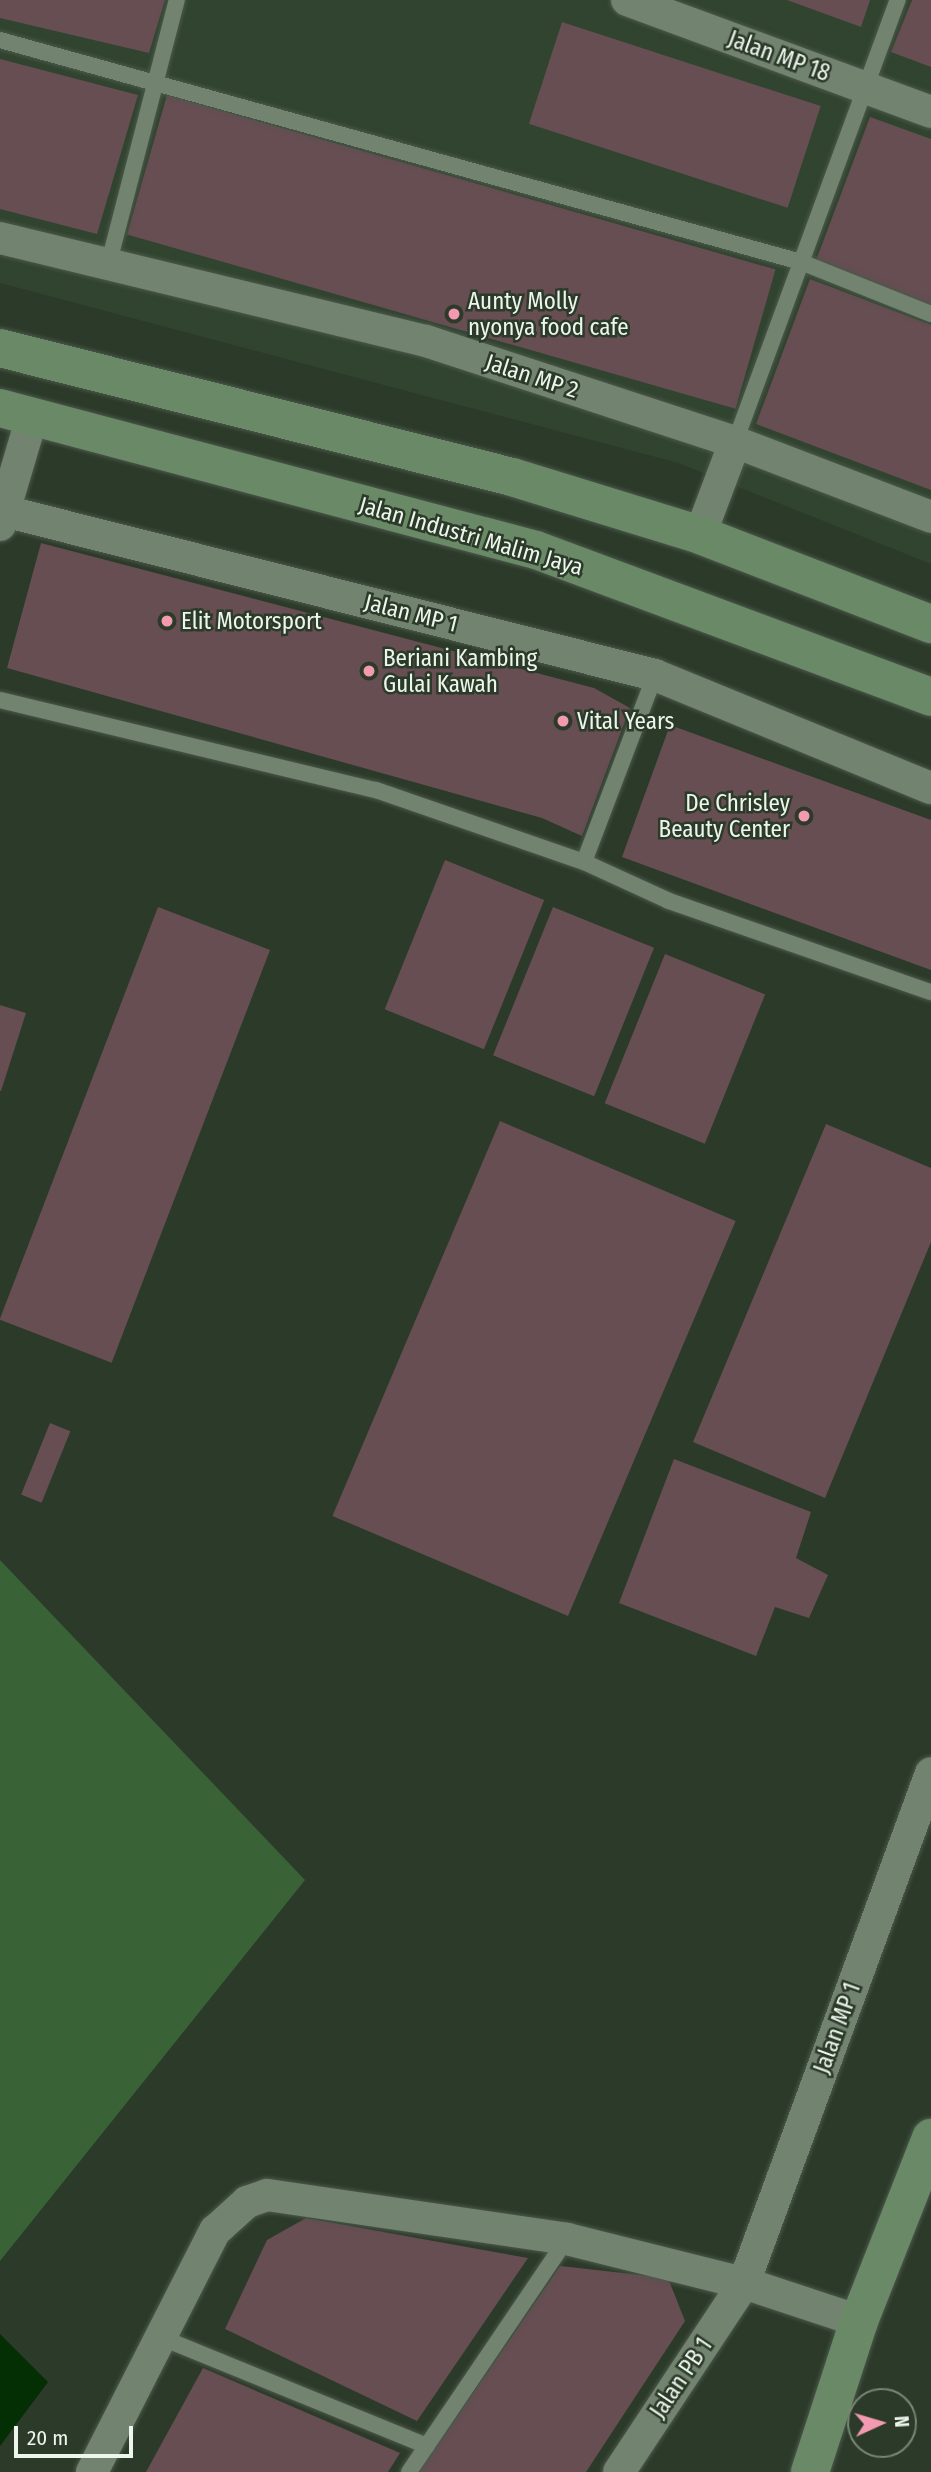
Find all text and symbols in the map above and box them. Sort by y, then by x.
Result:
street label: Jalan MP 18 [724,25,834,87]
place label: Aunty Molly nyonya food cafe [468,287,629,341]
marker: Aunty Molly nyonya food cafe [446,306,462,322]
street label: Jalan MP 2 [482,348,582,404]
street label: Jalan Industri Malim Jaya [356,491,586,581]
street label: Jalan MP 1 [362,588,460,638]
place label: Elit Motorsport [181,607,322,635]
marker: Elit Motorsport [159,613,175,629]
place label: Beriani Kambing Gulai Kawah [383,644,537,698]
marker: Beriani Kambing Gulai Kawah [361,663,377,679]
place label: Vital Years [577,707,674,735]
marker: Vital Years [555,713,571,729]
place label: De Chrisley Beauty Center [659,789,790,843]
marker: De Chrisley Beauty Center [796,808,812,824]
street label: Jalan MP 1 [808,1979,866,2077]
street label: Jalan PB 1 [644,2333,718,2423]
north arrow [847,2388,917,2458]
scale bar [18,2412,136,2456]
text: N [890,2415,913,2428]
text: 20 m [27,2425,68,2451]

